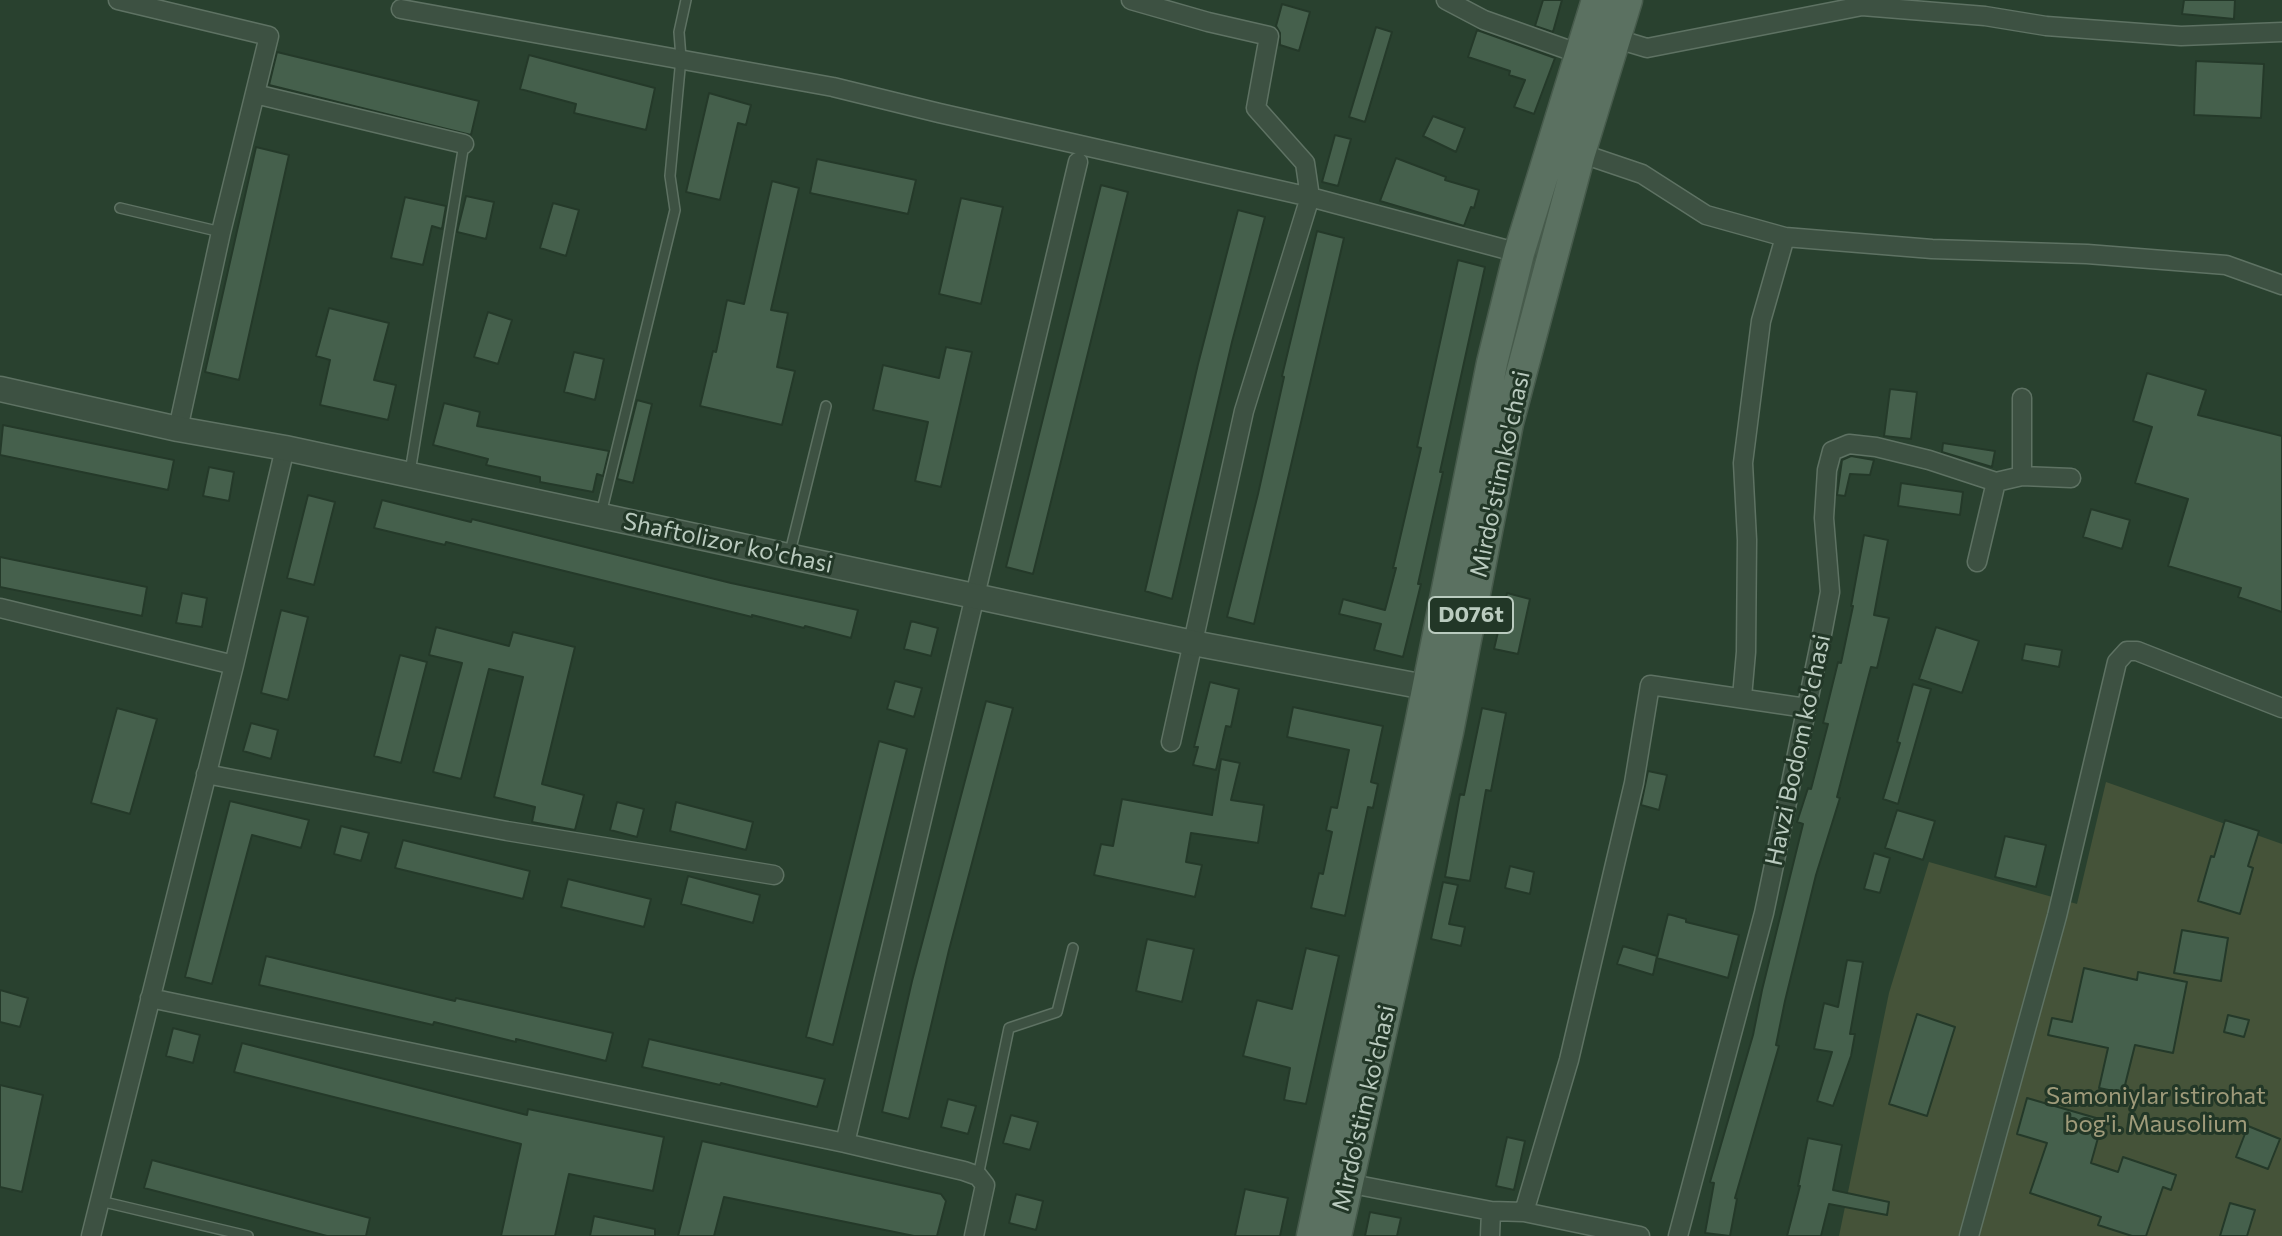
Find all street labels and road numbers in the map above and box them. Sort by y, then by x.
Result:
street label: Mirdo'stim ko'chasi [1464,368,1536,580]
street label: Shaftolizor ko'chasi [621,507,835,579]
road number: D076t [1429,597,1513,633]
street label: Havzi Bodom ko'chasi [1759,632,1837,868]
street label: Mirdo'stim ko'chasi [1326,1002,1402,1214]

